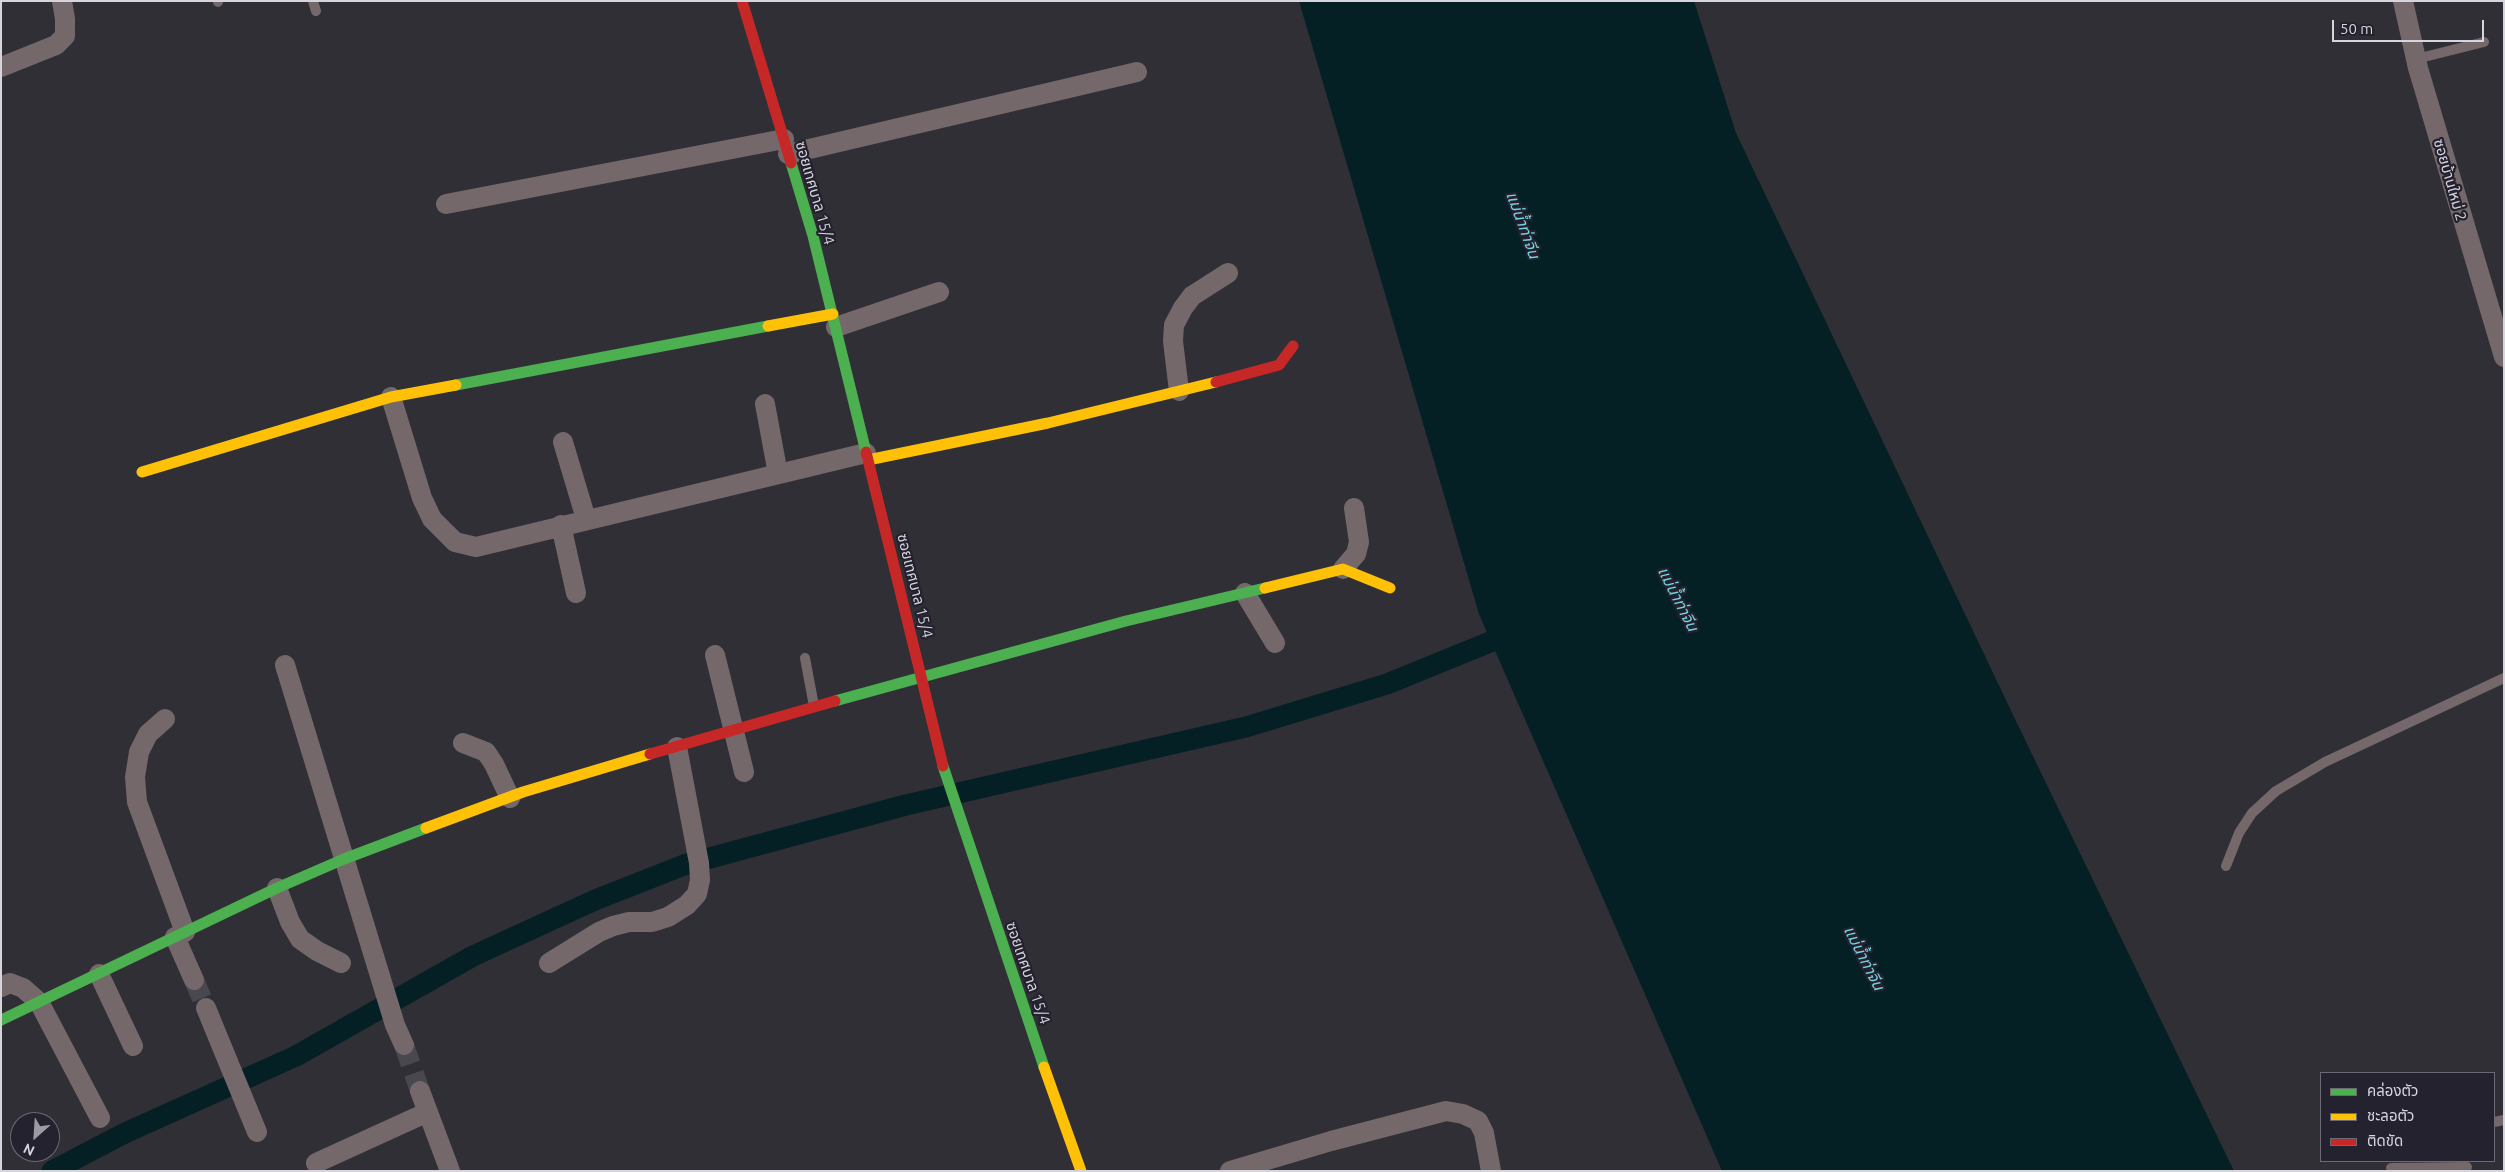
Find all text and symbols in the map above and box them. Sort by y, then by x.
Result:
scale bar [2335,10,2488,42]
text: 50 m [2340,20,2373,37]
street label: ซอยบ้านใหม่ 2 [2430,137,2470,223]
street label: ซอยเทศบาล 15/4 [792,139,838,247]
water label: แม่น้ำท่าจีน [1502,189,1544,261]
street label: ซอยเทศบาล 15/4 [893,532,937,640]
water label: แม่น้ำท่าจีน [1654,564,1702,634]
street label: ซอยเทศบาล 15/4 [1002,920,1054,1026]
water label: แม่น้ำท่าจีน [1840,923,1888,993]
legend [2320,1072,2495,1162]
text: คล่องตัว [2367,1082,2418,1099]
text: ชะลอตัว [2367,1107,2414,1124]
north arrow [10,1112,60,1162]
text: ติดขัด [2367,1132,2403,1149]
text: N [21,1140,37,1159]

